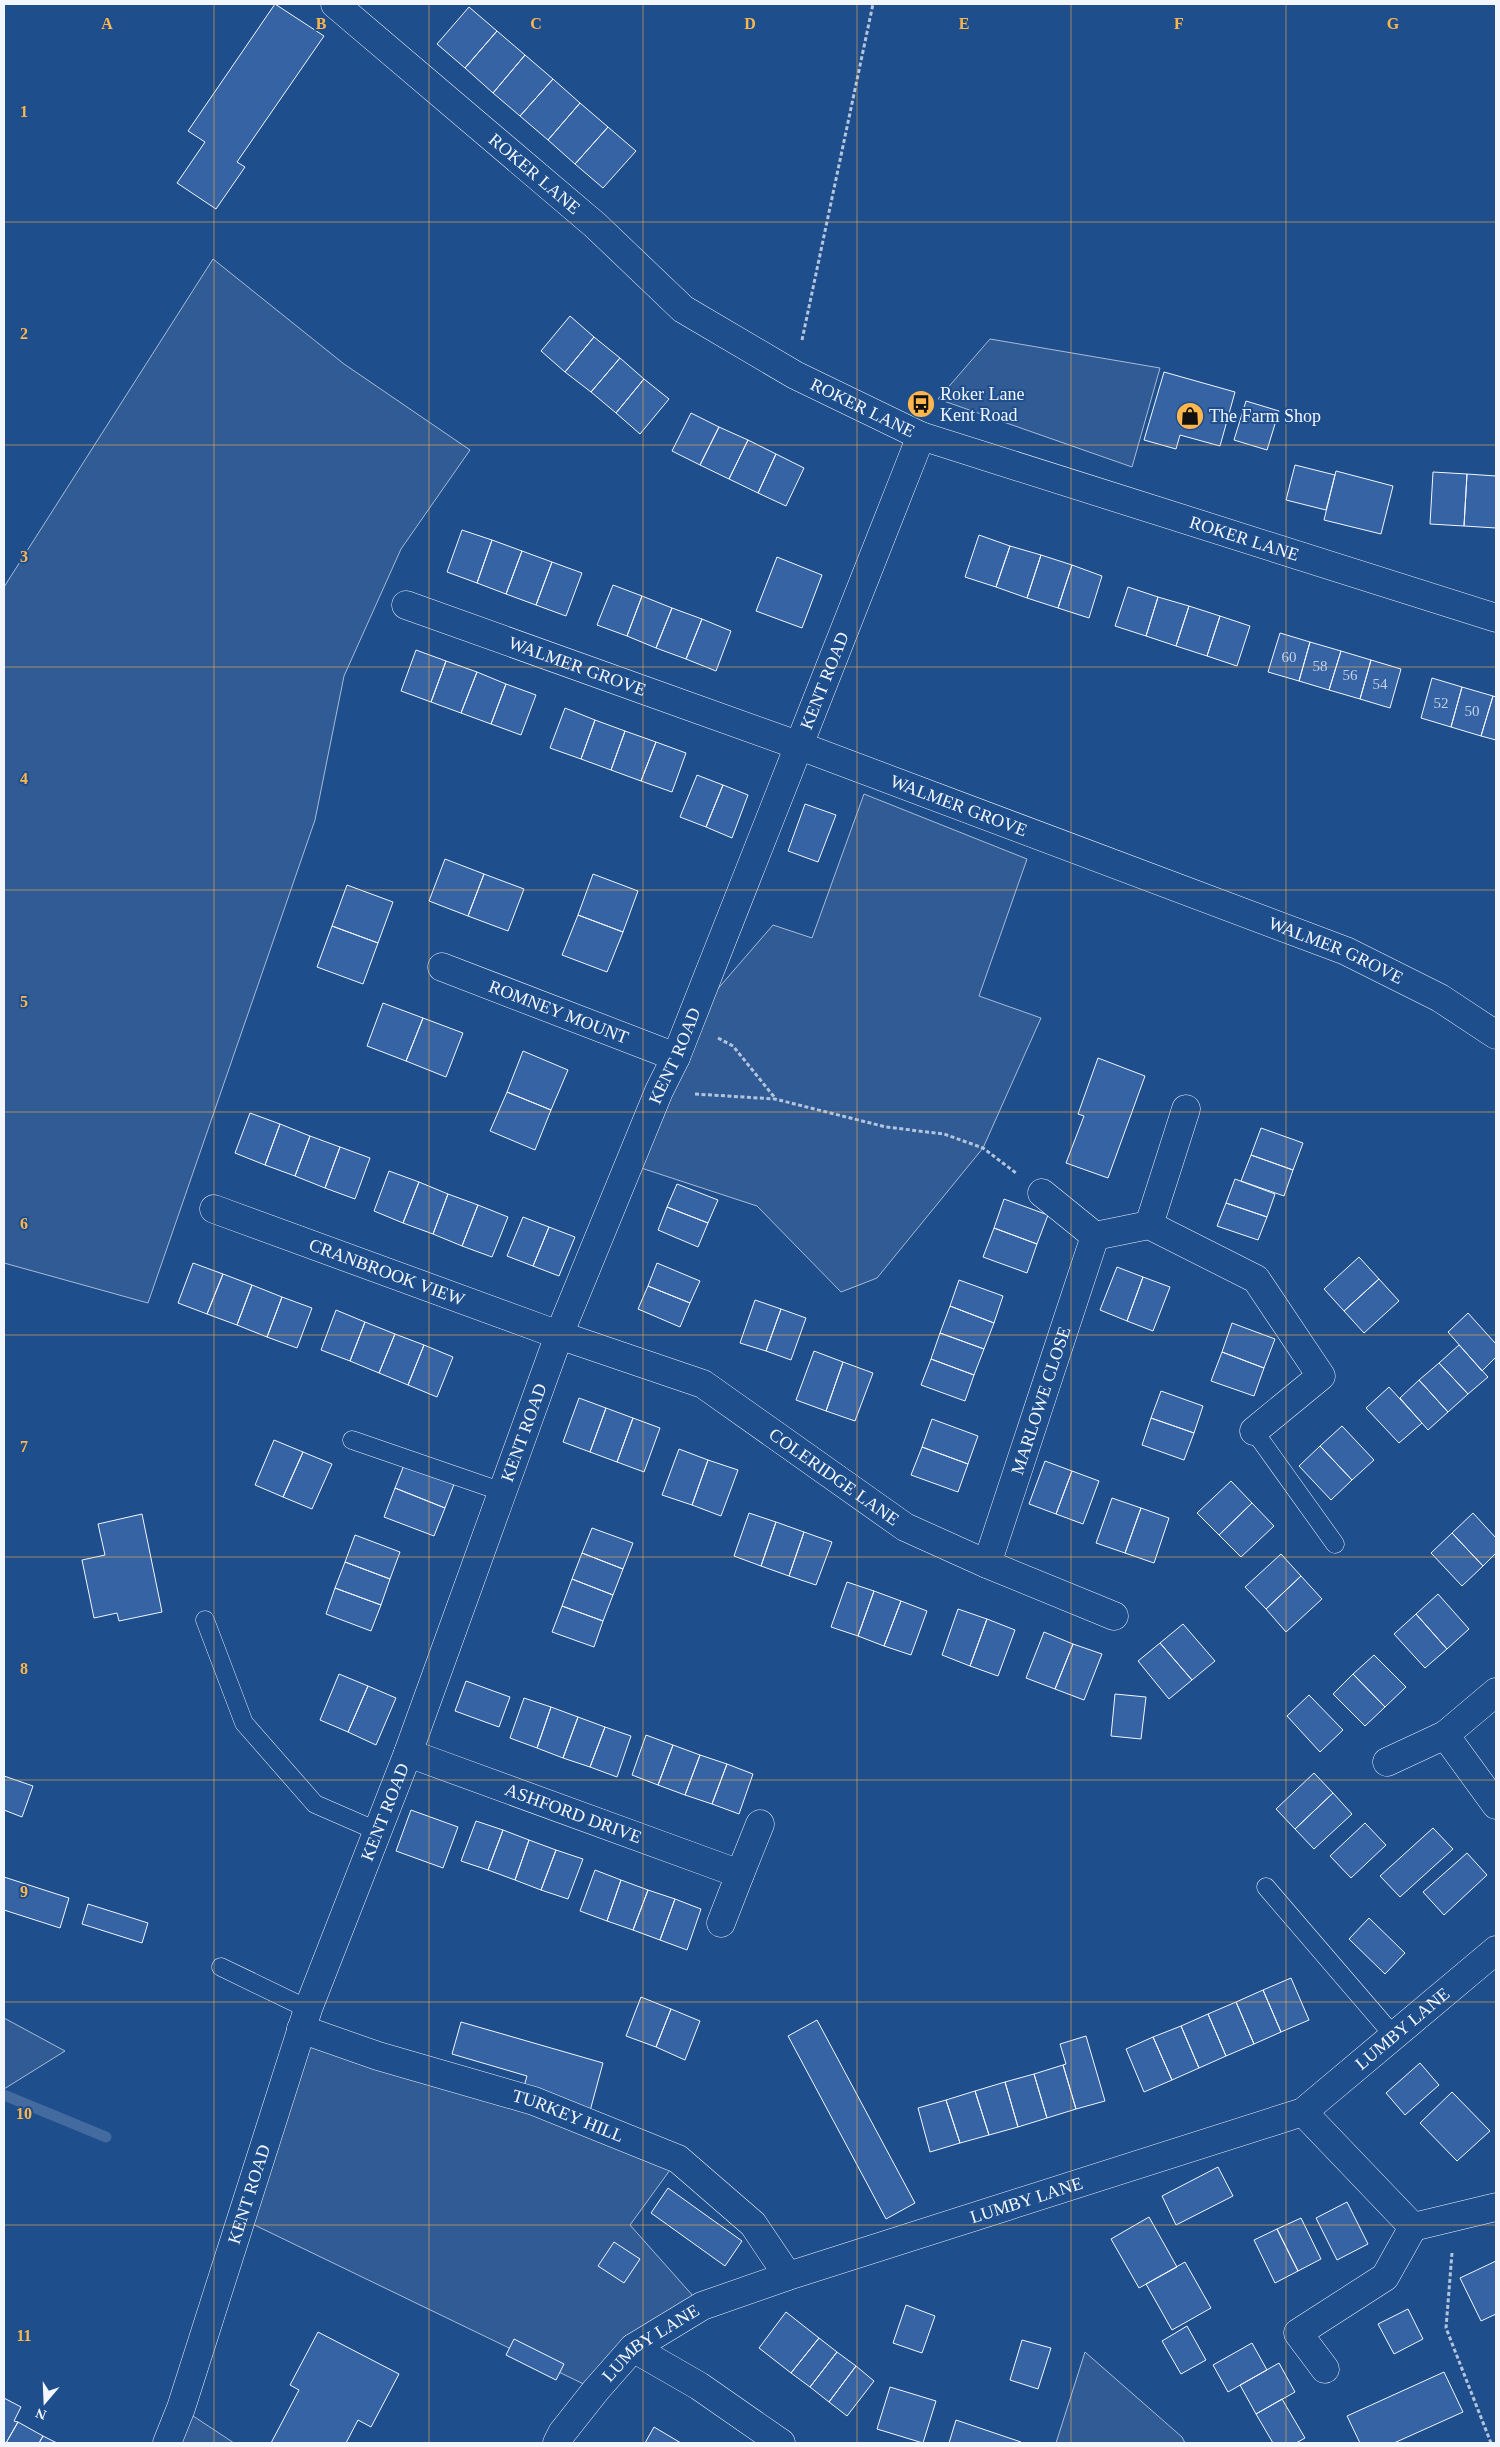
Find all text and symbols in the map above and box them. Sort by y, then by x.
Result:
text: A [101,15,113,32]
text: B [316,15,327,32]
text: C [530,15,542,32]
text: D [744,15,756,32]
text: E [959,15,969,32]
text: F [1174,15,1184,32]
text: G [1387,15,1400,32]
text: 1 [20,103,28,120]
street label: ROKER LANE [485,129,584,218]
text: 2 [20,325,28,342]
street label: ROKER LANE [807,374,918,441]
place label: Roker Lane Kent Road [940,384,1024,425]
bus stop icon: Roker Lane Kent Road [906,389,936,419]
shop icon: The Farm Shop [1175,401,1205,431]
place label: The Farm Shop [1209,406,1321,426]
street label: ROKER LANE [1187,512,1301,565]
text: 3 [20,548,28,565]
street label: KENT ROAD [796,629,853,732]
street label: WALMER GROVE [506,633,649,700]
house number: 60 [1282,649,1297,665]
house number: 58 [1313,658,1328,674]
house number: 56 [1343,667,1358,683]
house number: 54 [1373,676,1388,692]
house number: 52 [1434,695,1449,711]
house number: 50 [1465,703,1480,719]
text: 4 [20,770,28,787]
street label: WALMER GROVE [888,771,1030,840]
street label: WALMER GROVE [1266,913,1406,988]
street label: ROMNEY MOUNT [486,976,631,1048]
text: 5 [20,993,28,1010]
street label: KENT ROAD [645,1005,704,1107]
text: 6 [20,1215,28,1232]
street label: CRANBROOK VIEW [306,1235,467,1310]
street label: MARLOWE CLOSE [1007,1324,1074,1477]
street label: KENT ROAD [497,1381,551,1484]
street label: COLERIDGE LANE [765,1424,903,1530]
text: 7 [20,1438,28,1455]
text: 8 [20,1660,28,1677]
street label: KENT ROAD [357,1760,413,1864]
street label: ASHFORD DRIVE [502,1779,644,1847]
text: 9 [20,1883,28,1900]
street label: LUMBY LANE [1351,1983,1454,2074]
street label: TURKEY HILL [510,2085,627,2146]
text: 10 [16,2105,32,2122]
street label: KENT ROAD [224,2142,274,2246]
street label: LUMBY LANE [968,2173,1085,2227]
street label: LUMBY LANE [598,2300,703,2386]
text: 11 [16,2327,32,2344]
north arrow [20,2377,70,2427]
text: N [34,2405,48,2423]

